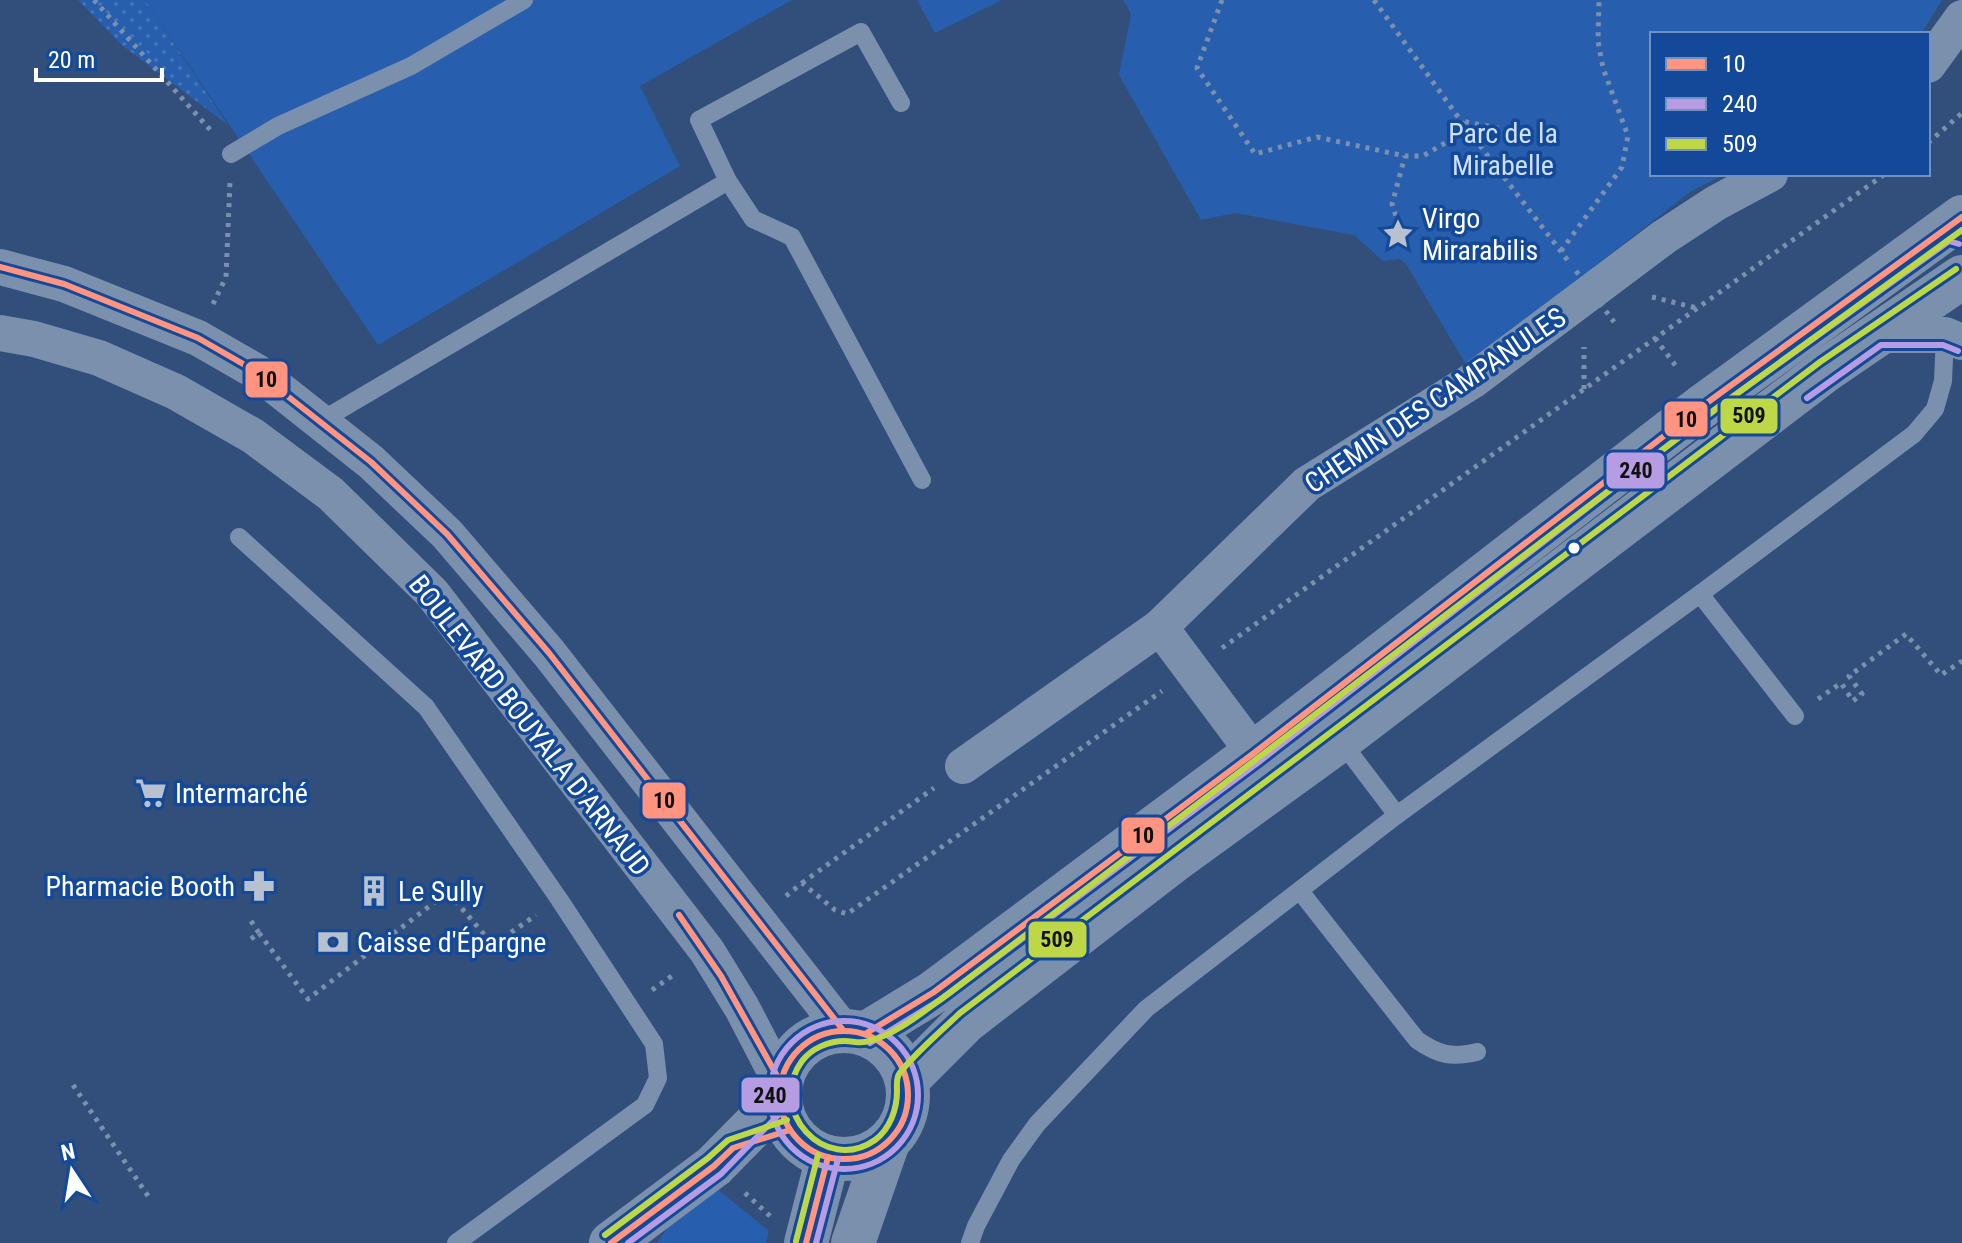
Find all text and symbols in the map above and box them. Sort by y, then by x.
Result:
scale bar [36,32,162,82]
legend [1650,32,1930,176]
text: 20 m [48,46,95,74]
text: 10 [1722,50,1746,78]
text: 240 [1722,90,1758,118]
park label: Parc de la Mirabelle [1448,117,1558,182]
text: 509 [1722,130,1758,158]
place label: Virgo Mirarabilis [1422,202,1538,267]
place icon: Virgo Mirarabilis [1381,217,1415,251]
street label: CHEMIN DES CAMPANULES [1299,301,1572,500]
line badge: 10 [244,360,289,399]
text: 10 [255,367,277,392]
line badge: 509 [1719,397,1779,435]
line badge: 10 [1663,400,1709,438]
text: 509 [1732,403,1766,428]
text: 10 [1675,407,1697,432]
line badge: 240 [1605,451,1666,490]
text: 240 [1619,458,1653,483]
unlabelled marker [1566,540,1582,556]
street label: BOULEVARD BOUYALA D'ARNAUD [402,569,657,882]
supermarket icon: Intermarché [134,776,168,810]
place label: Intermarché [175,777,308,810]
line badge: 10 [641,781,687,820]
text: 10 [653,788,675,813]
line badge: 10 [1120,816,1166,855]
text: 10 [1132,823,1154,848]
pharmacy icon: Pharmacie Booth [242,869,276,903]
place label: Pharmacie Booth [45,870,235,903]
building icon: Le Sully [357,874,391,908]
place label: Le Sully [398,875,484,908]
line badge: 509 [1027,920,1088,959]
bank icon: Caisse d'Épargne [316,925,350,959]
place label: Caisse d'Épargne [357,926,547,959]
text: 509 [1040,927,1074,952]
line badge: 240 [740,1076,801,1114]
text: 240 [753,1083,787,1108]
north arrow [32,1131,112,1211]
text: N [59,1138,77,1166]

